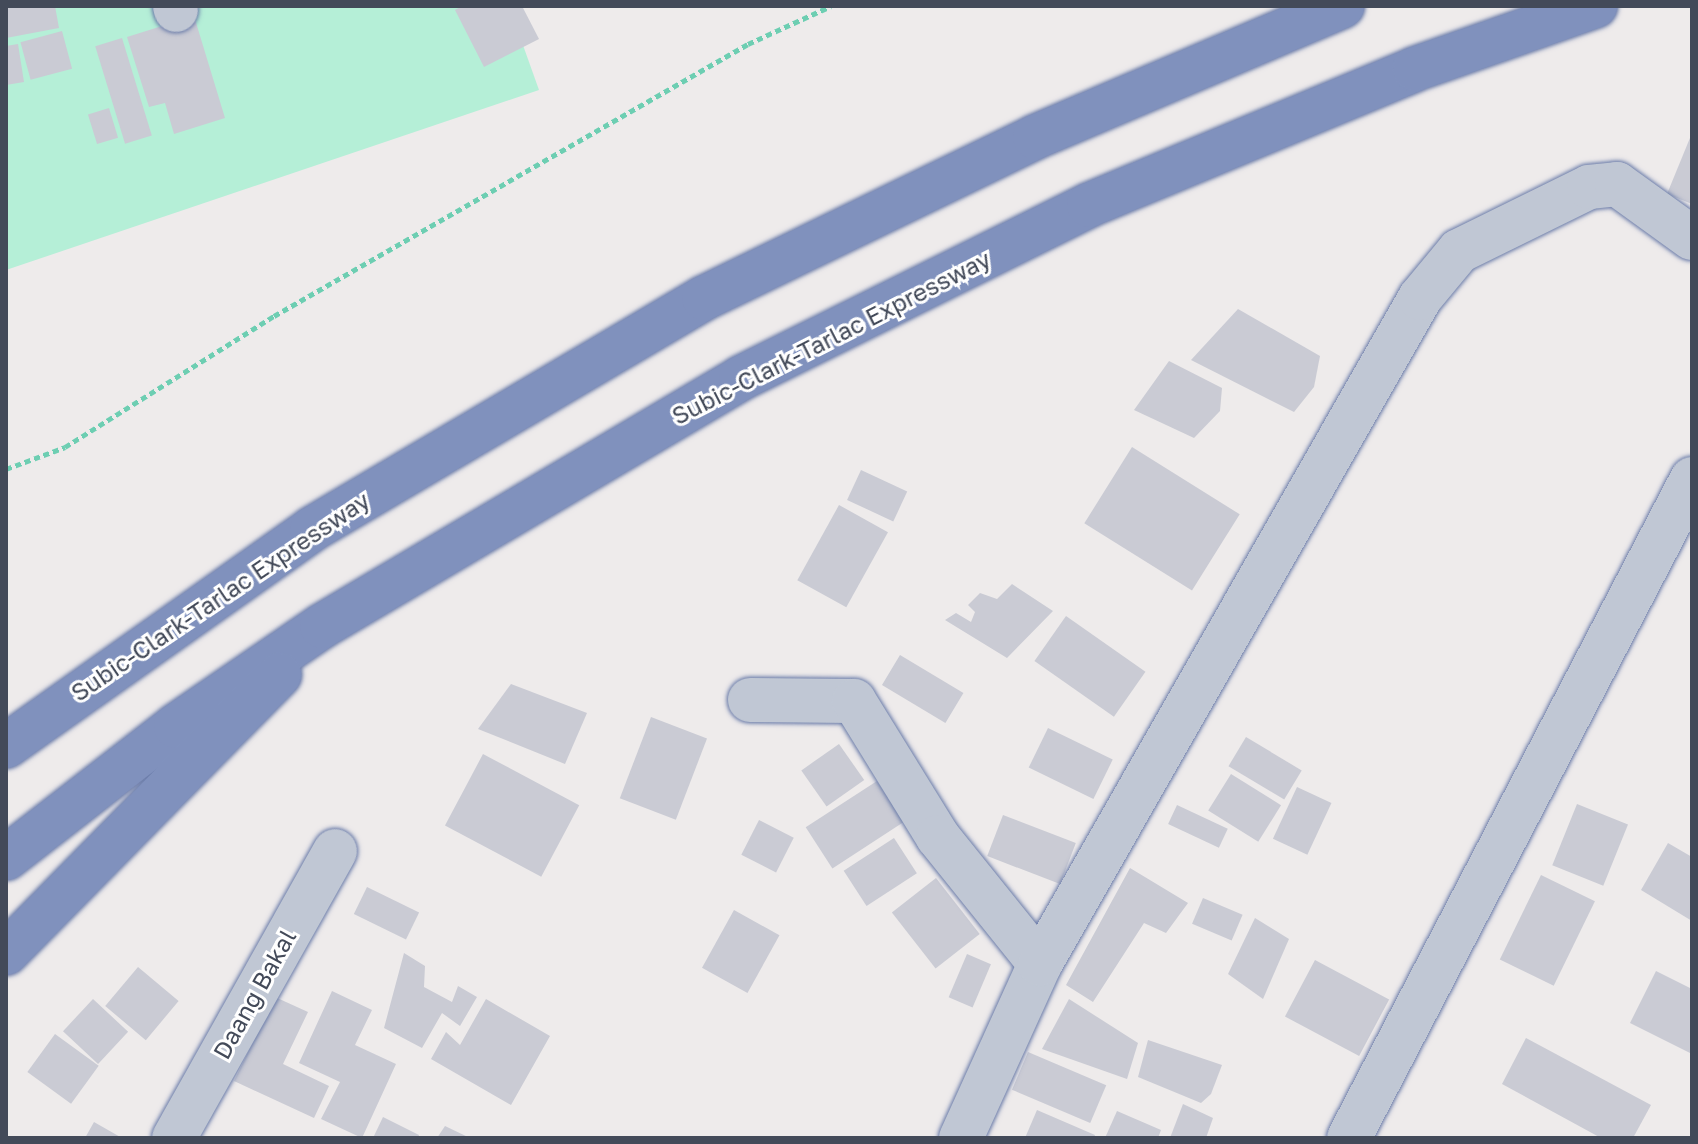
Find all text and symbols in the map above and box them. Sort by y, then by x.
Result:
street label: Subic-Clark-Tarlac Expressway [667,244,995,430]
street label: Subic-Clark-Tarlac Expressway [65,485,375,707]
street label: Daang Bakal [207,924,301,1064]

